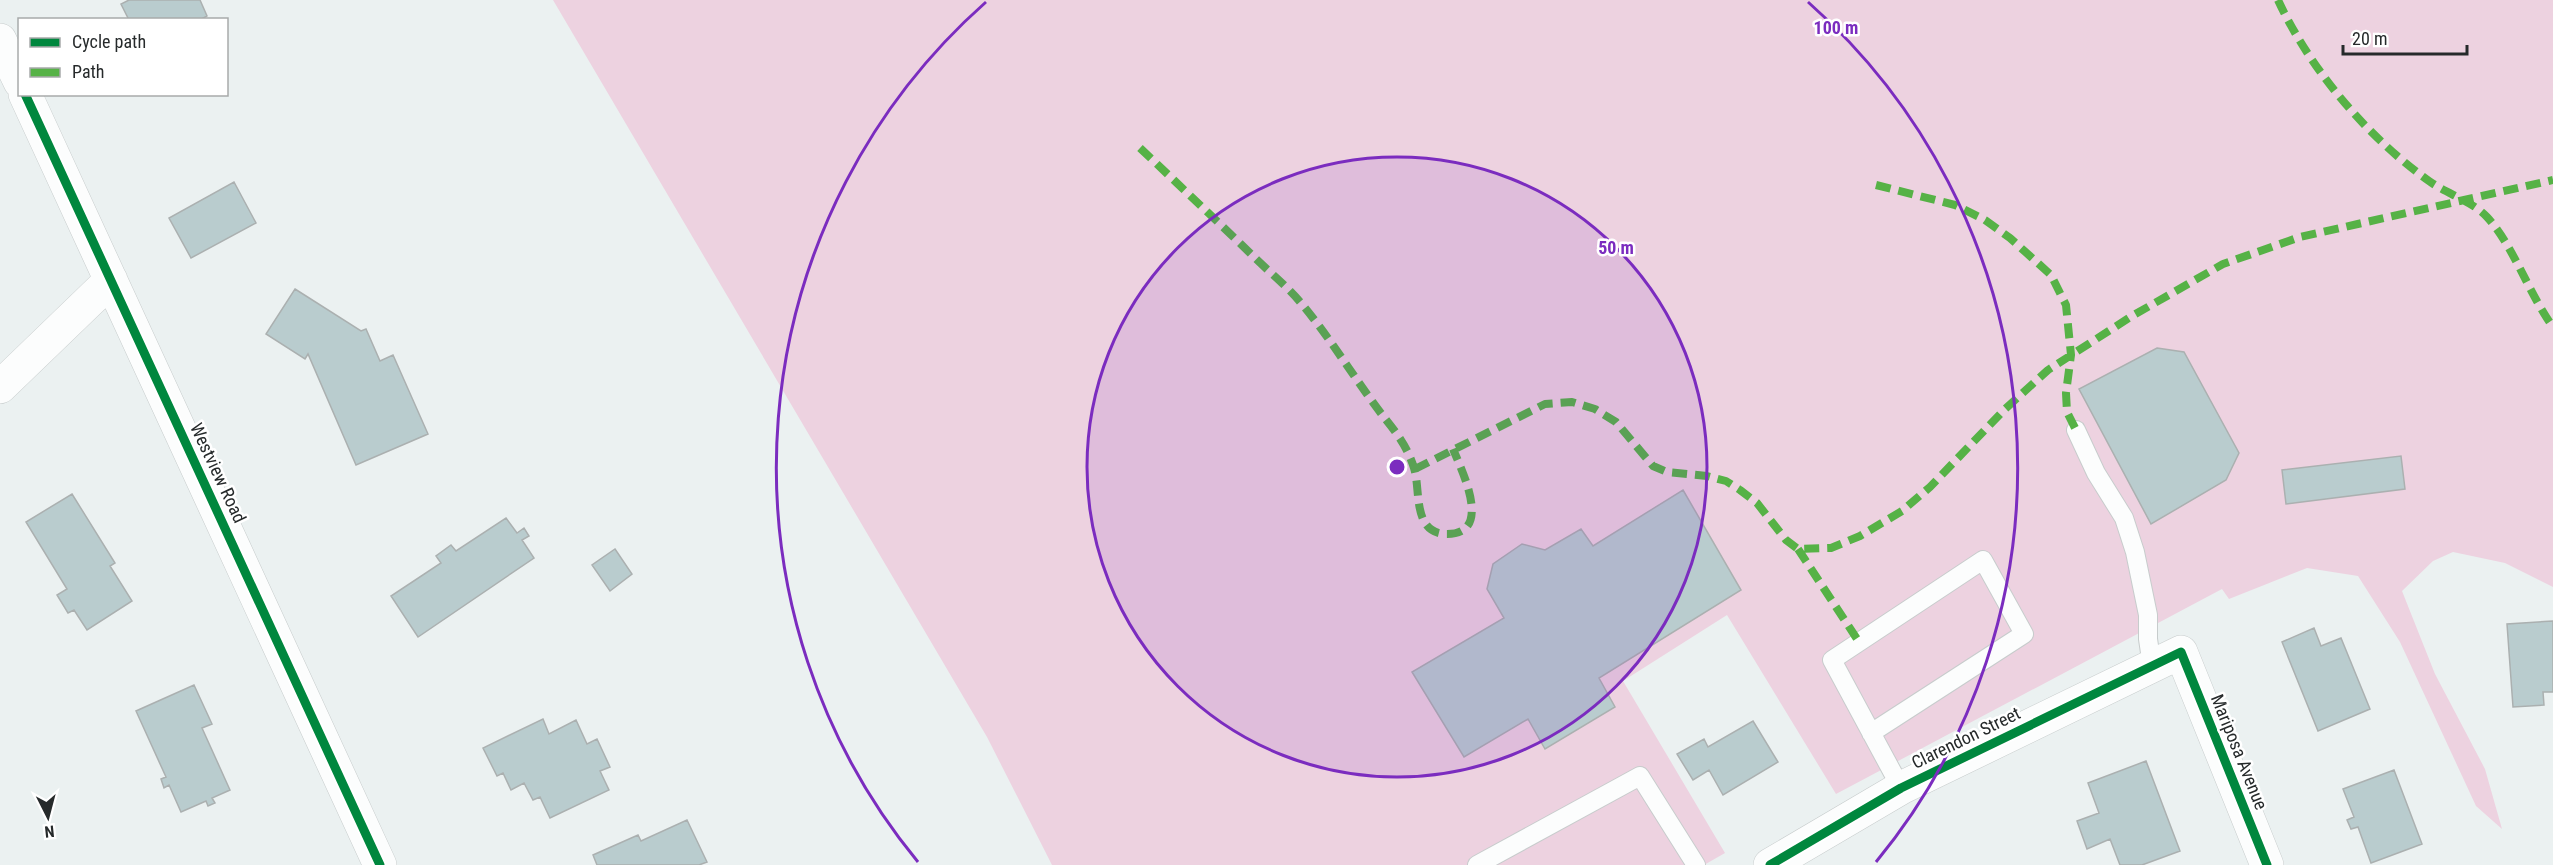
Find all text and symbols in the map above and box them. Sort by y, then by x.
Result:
text: 100 m [1814,17,1858,38]
legend [18,18,228,96]
scale bar [2343,18,2468,56]
text: 20 m [2352,28,2387,49]
text: Cycle path [72,31,146,52]
text: Path [72,61,105,82]
text: 50 m [1598,237,1634,258]
street label: Westview Road [186,420,251,526]
centre of rings [1387,457,1407,477]
street label: Mariposa Avenue [2207,691,2272,813]
street label: Clarendon Street [1908,702,2024,773]
north arrow [18,787,78,847]
text: N [44,821,55,841]

